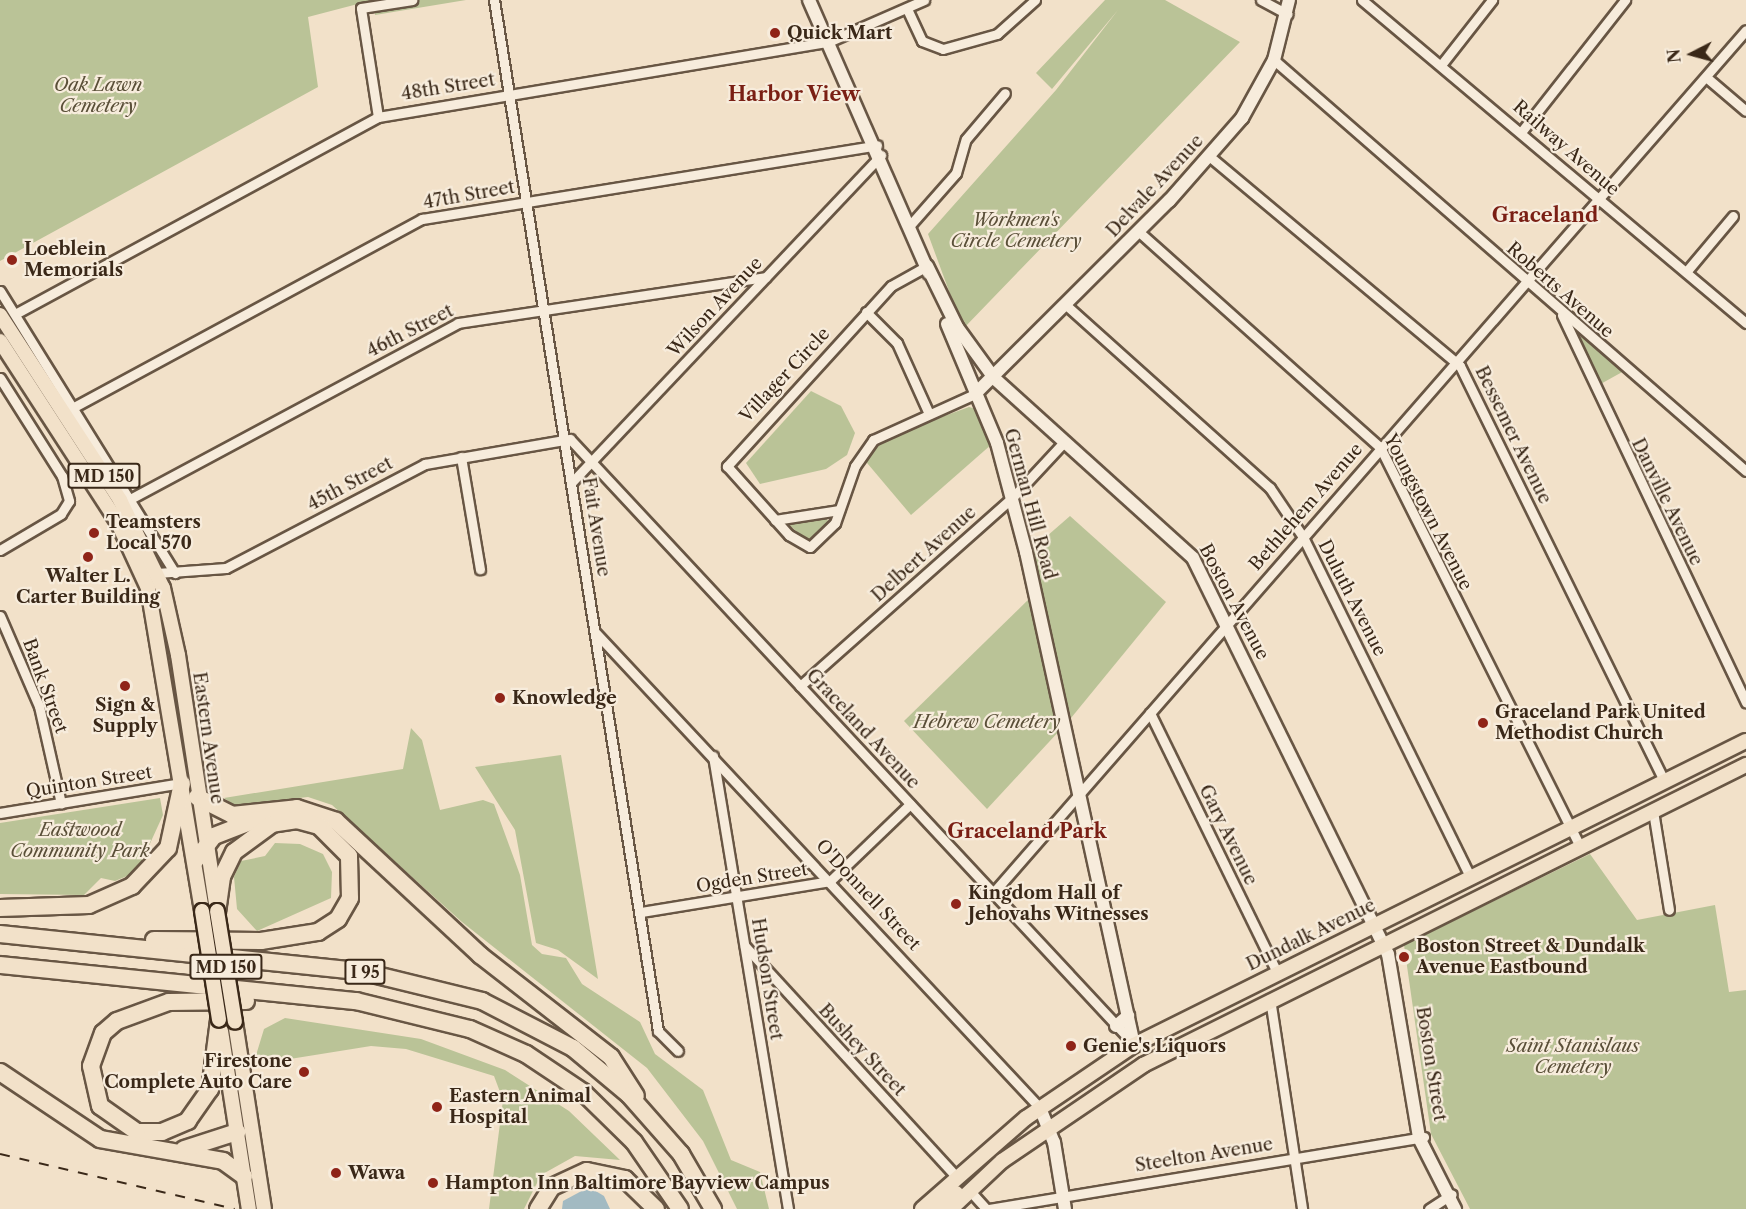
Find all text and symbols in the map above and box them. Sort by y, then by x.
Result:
place label: Quick Mart [787,22,893,44]
north arrow [1662,24,1722,84]
marker: Quick Mart [768,26,782,40]
text: N [1663,48,1685,64]
street label: 48th Street [400,69,496,105]
park label: Oak Lawn Cemetery [54,75,142,118]
district label: Harbor View [727,82,861,106]
street label: Railway Avenue [1508,95,1624,201]
street label: Delvale Avenue [1102,130,1208,242]
street label: 47th Street [421,176,517,214]
district label: Graceland [1492,203,1598,227]
park label: Workmen's Circle Cemetery [951,210,1081,252]
street label: Roberts Avenue [1502,237,1618,343]
place label: Loeblein Memorials [24,239,123,282]
street label: Wilson Avenue [663,252,767,362]
marker: Loeblein Memorials [5,253,19,267]
street label: 46th Street [363,300,457,362]
street label: Villager Circle [735,323,835,427]
street label: Bessemer Avenue [1470,362,1556,508]
street label: German Hill Road [999,426,1061,582]
street label: Youngstown Avenue [1379,430,1477,594]
street label: Danville Avenue [1627,435,1707,569]
street label: Bethlehem Avenue [1245,439,1367,575]
street label: 45th Street [304,452,396,516]
road number: MD 150 [66,463,142,489]
street label: Fait Avenue [577,475,615,579]
street label: Delbert Avenue [867,501,981,607]
place label: Teamsters Local 570 [106,512,201,554]
marker: Teamsters Local 570 [87,526,101,540]
street label: Duluth Avenue [1313,536,1391,660]
street label: Boston Avenue [1194,540,1274,664]
marker: Walter L. Carter Building [81,550,95,564]
place label: Walter L. Carter Building [16,566,160,608]
street label: Bank Street [18,636,72,736]
street label: Graceland Avenue [802,664,924,794]
street label: Eastern Avenue [188,670,228,806]
marker: Sign & Supply [118,679,132,693]
place label: Knowledge [512,687,617,709]
marker: Knowledge [493,691,507,705]
place label: Sign & Supply [93,695,157,738]
place label: Graceland Park United Methodist Church [1495,702,1706,744]
park label: Hebrew Cemetery [913,711,1061,733]
marker: Graceland Park United Methodist Church [1476,716,1490,730]
street label: Quinton Street [24,761,154,803]
street label: Gary Avenue [1194,781,1262,889]
district label: Graceland Park [947,819,1107,843]
park label: Eastwood Community Park [10,820,150,862]
street label: O'Donnell Street [811,835,925,955]
street label: Ogden Street [695,859,809,897]
place label: Kingdom Hall of Jehovahs Witnesses [968,883,1149,926]
street label: Dundalk Avenue [1242,894,1380,976]
marker: Kingdom Hall of Jehovahs Witnesses [949,897,963,911]
street label: Hudson Street [747,917,787,1041]
place label: Boston Street & Dundalk Avenue Eastbound [1416,936,1645,978]
marker: Boston Street & Dundalk Avenue Eastbound [1397,950,1411,964]
road number: MD 150 [188,954,264,980]
road number: I 95 [344,959,386,985]
street label: Bushey Street [814,999,910,1101]
street label: Boston Street [1411,1005,1451,1123]
place label: Genie's Liquors [1083,1035,1226,1057]
park label: Saint Stanislaus Cemetery [1506,1036,1640,1078]
marker: Genie's Liquors [1064,1039,1078,1053]
place label: Firestone Complete Auto Care [103,1051,292,1094]
marker: Firestone Complete Auto Care [297,1065,311,1079]
place label: Eastern Animal Hospital [449,1086,592,1128]
marker: Eastern Animal Hospital [430,1100,444,1114]
street label: Steelton Avenue [1133,1133,1275,1177]
place label: Wawa [348,1162,405,1184]
marker: Wawa [329,1166,343,1180]
place label: Hampton Inn Baltimore Bayview Campus [445,1172,830,1194]
marker: Hampton Inn Baltimore Bayview Campus [426,1176,440,1190]

